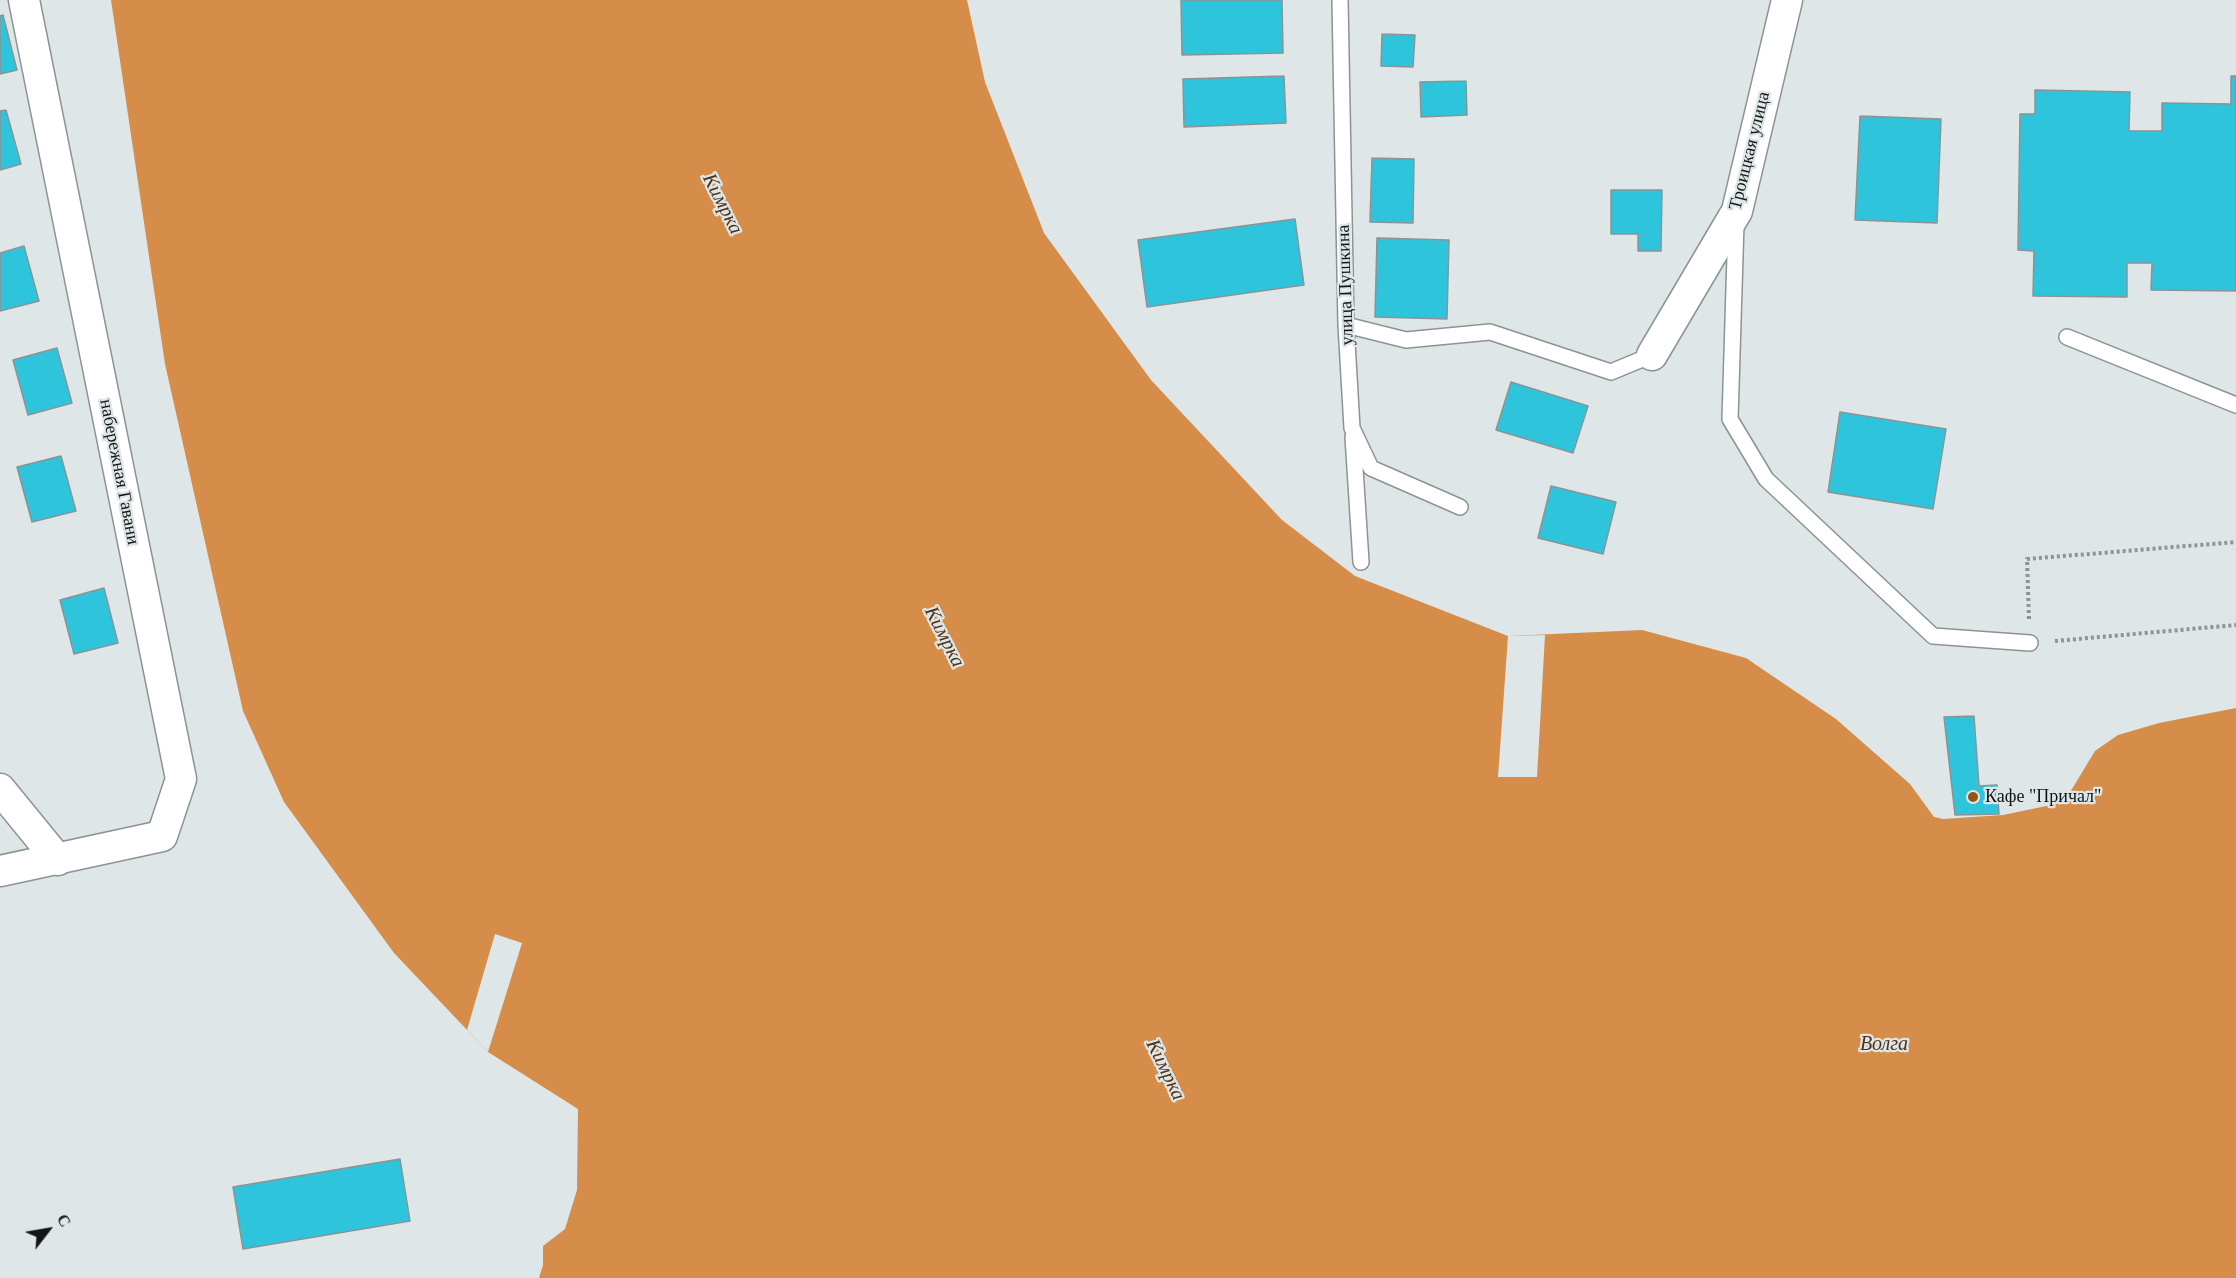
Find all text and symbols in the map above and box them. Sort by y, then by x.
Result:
street label: Троицкая улица [1725,90,1775,212]
water label: Кимрка [697,170,747,238]
street label: улица Пушкина [1333,224,1359,346]
street label: набережная Гавани [94,397,144,547]
water label: Кимрка [919,603,969,671]
place label: Кафе "Причал" [1985,786,2101,808]
marker: Кафе "Причал" [1966,790,1980,804]
water label: Волга [1860,1033,1908,1057]
water label: Кимрка [1140,1036,1190,1104]
north arrow [18,1200,78,1260]
text: С [54,1211,74,1230]

